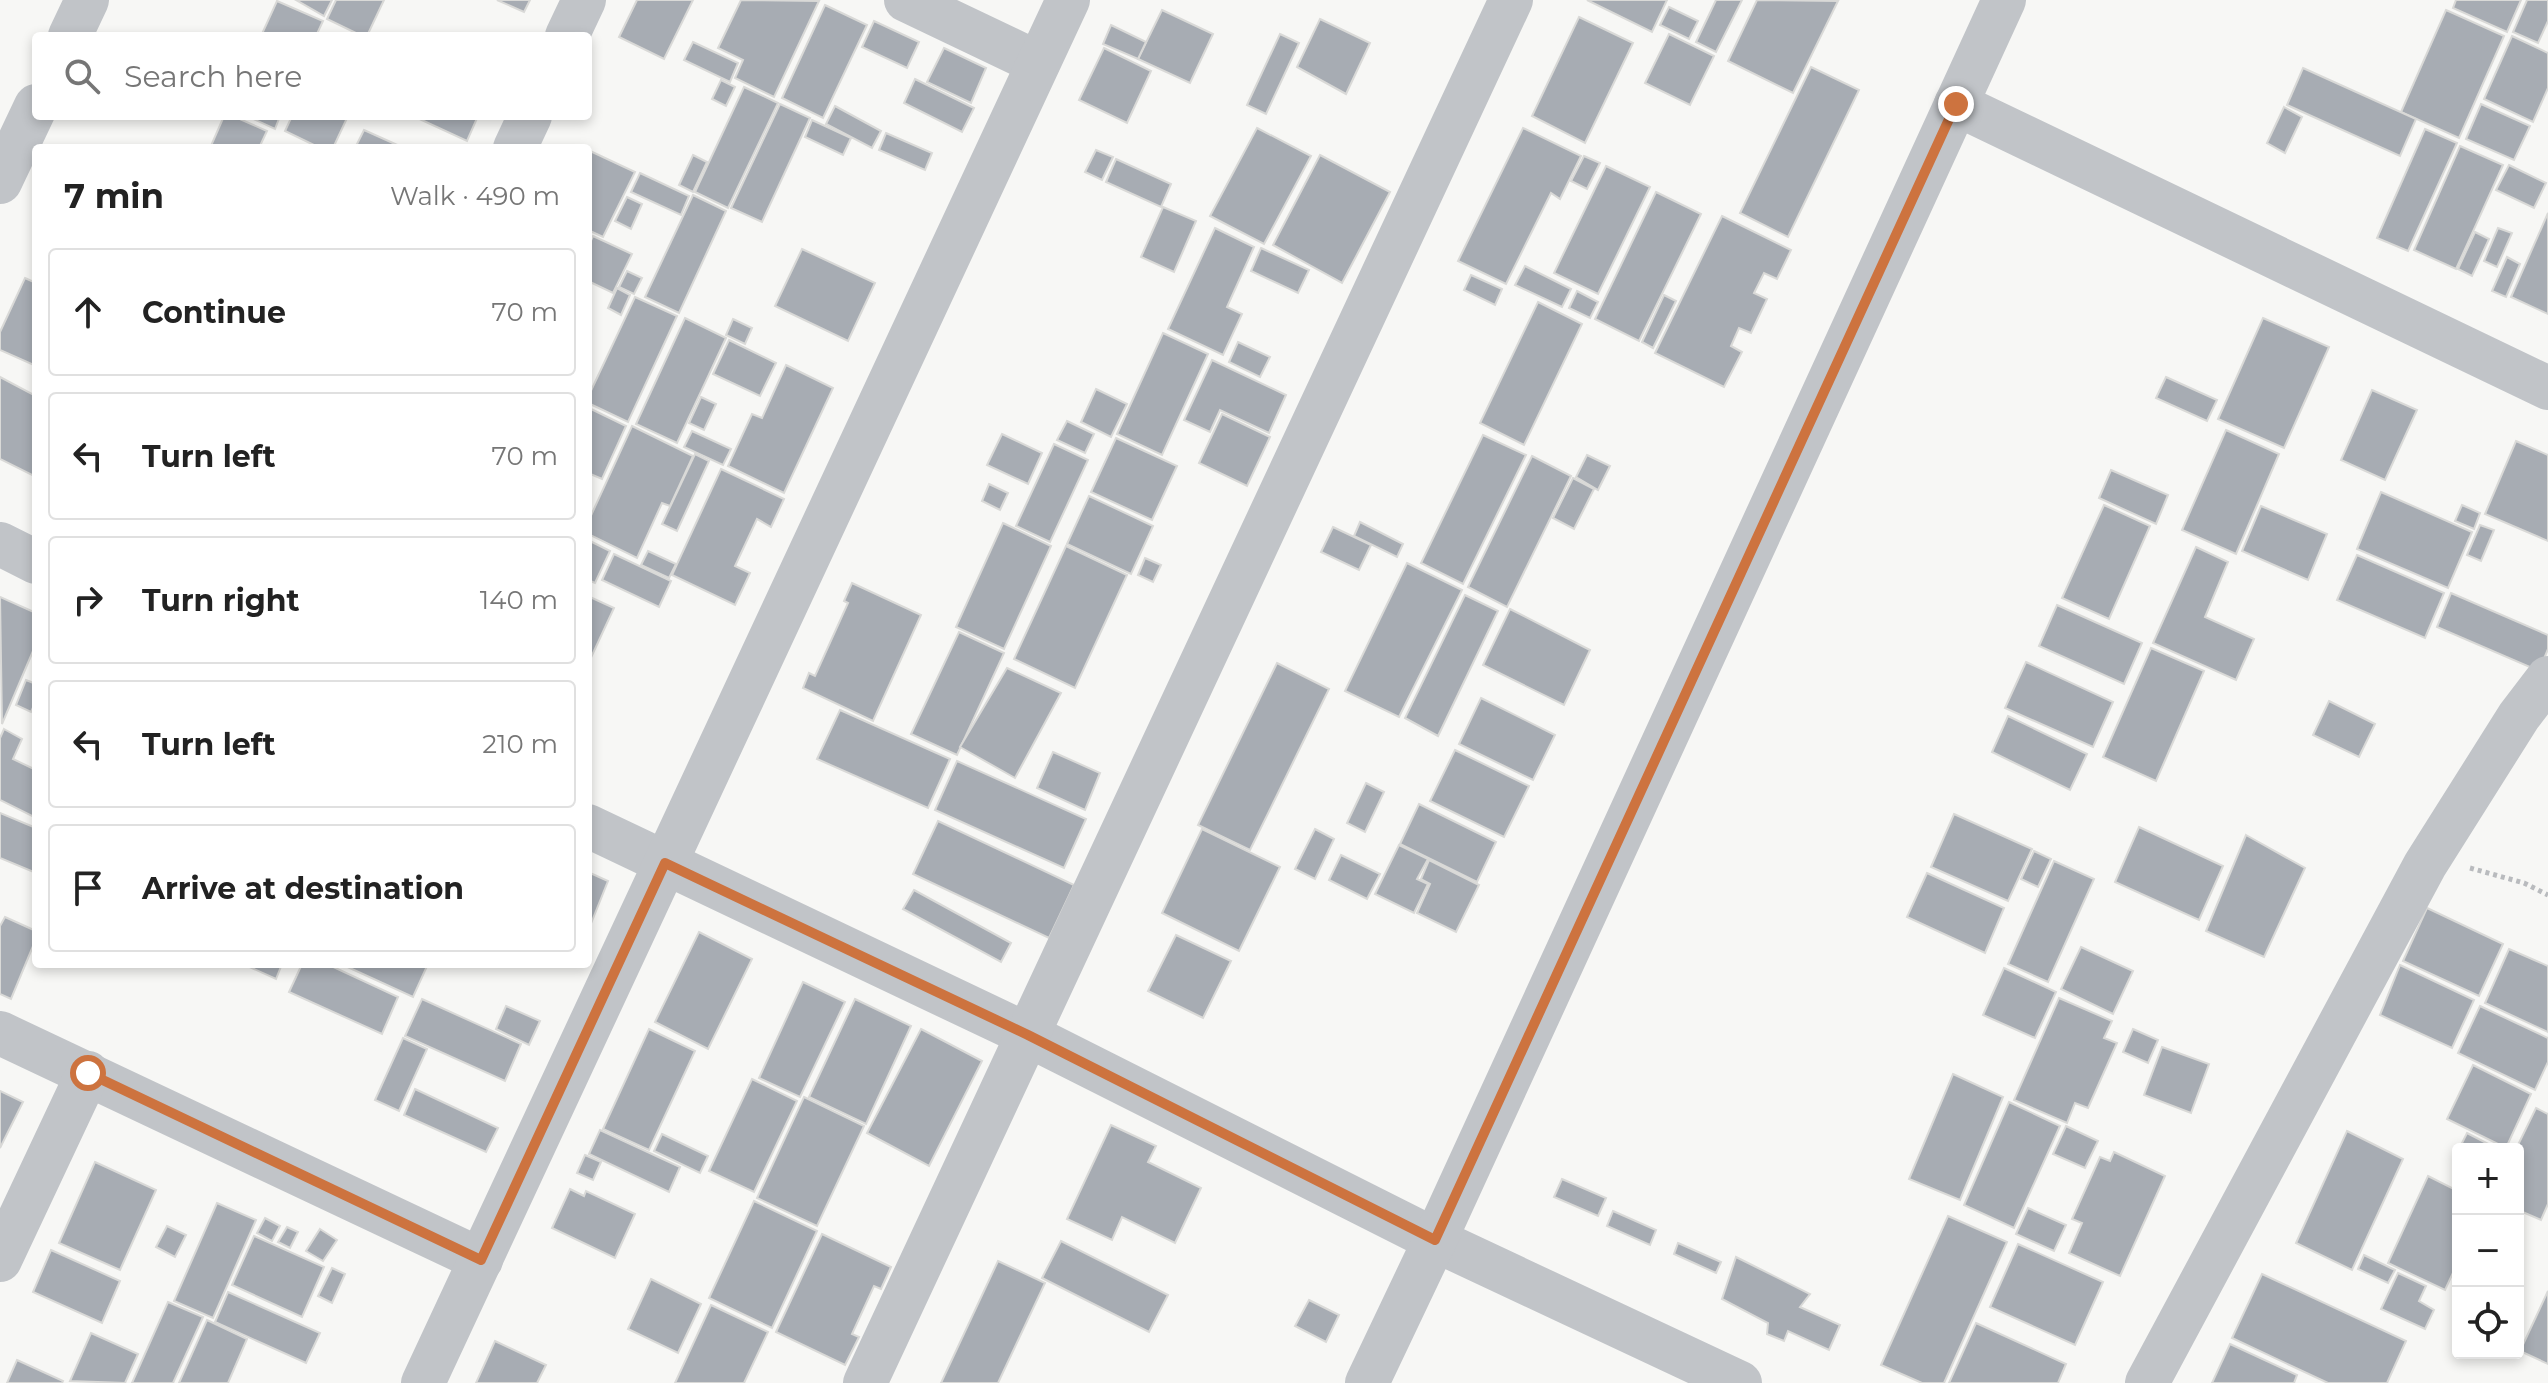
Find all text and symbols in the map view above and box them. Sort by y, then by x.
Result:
search box [32,32,592,120]
icon: search [60,54,104,98]
text: Search here [124,58,302,95]
route end [1938,86,1974,122]
text: 7 min [64,175,164,217]
text: Walk · 490 m [390,180,560,212]
icon: ahead [66,290,110,334]
text: Continue [142,294,286,331]
text: 70 m [492,296,558,328]
icon: left [66,434,110,478]
text: Turn left [142,438,275,475]
text: 70 m [492,440,558,472]
icon: right [66,578,110,622]
text: Turn right [142,582,299,619]
text: 140 m [480,584,558,616]
icon: left [66,722,110,766]
text: Turn left [142,726,275,763]
text: 210 m [482,728,558,760]
icon: arrive [66,866,110,910]
text: Arrive at destination [142,870,464,907]
route start [70,1055,106,1091]
map controls [2452,1143,2524,1359]
button: + [2452,1143,2524,1215]
button: − [2452,1215,2524,1287]
button: locate [2452,1287,2524,1359]

